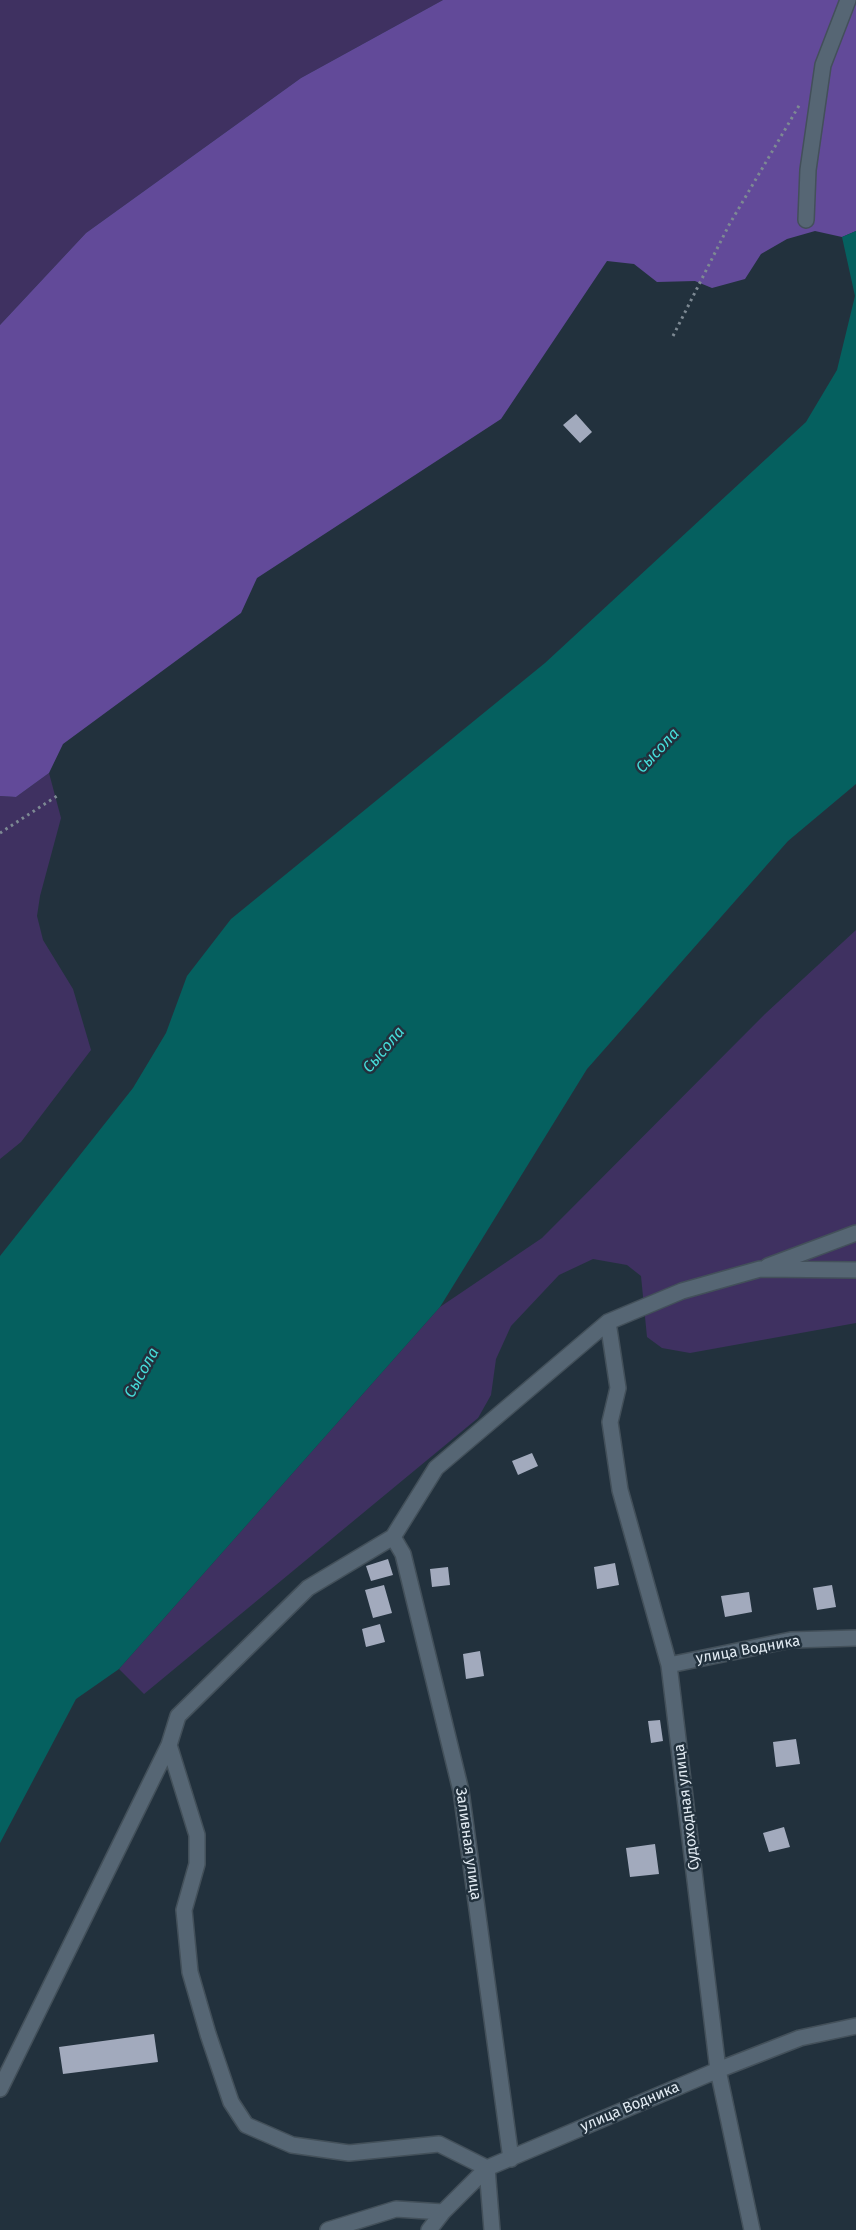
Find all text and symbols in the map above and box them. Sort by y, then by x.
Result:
water label: Сысола [632,724,684,778]
water label: Сысола [359,1023,409,1077]
water label: Сысола [120,1344,164,1402]
street label: улица Водника [694,1632,802,1668]
street label: Судоходная улица [670,1743,704,1871]
street label: Заливная улица [451,1787,485,1901]
street label: улица Водника [578,2078,682,2136]

